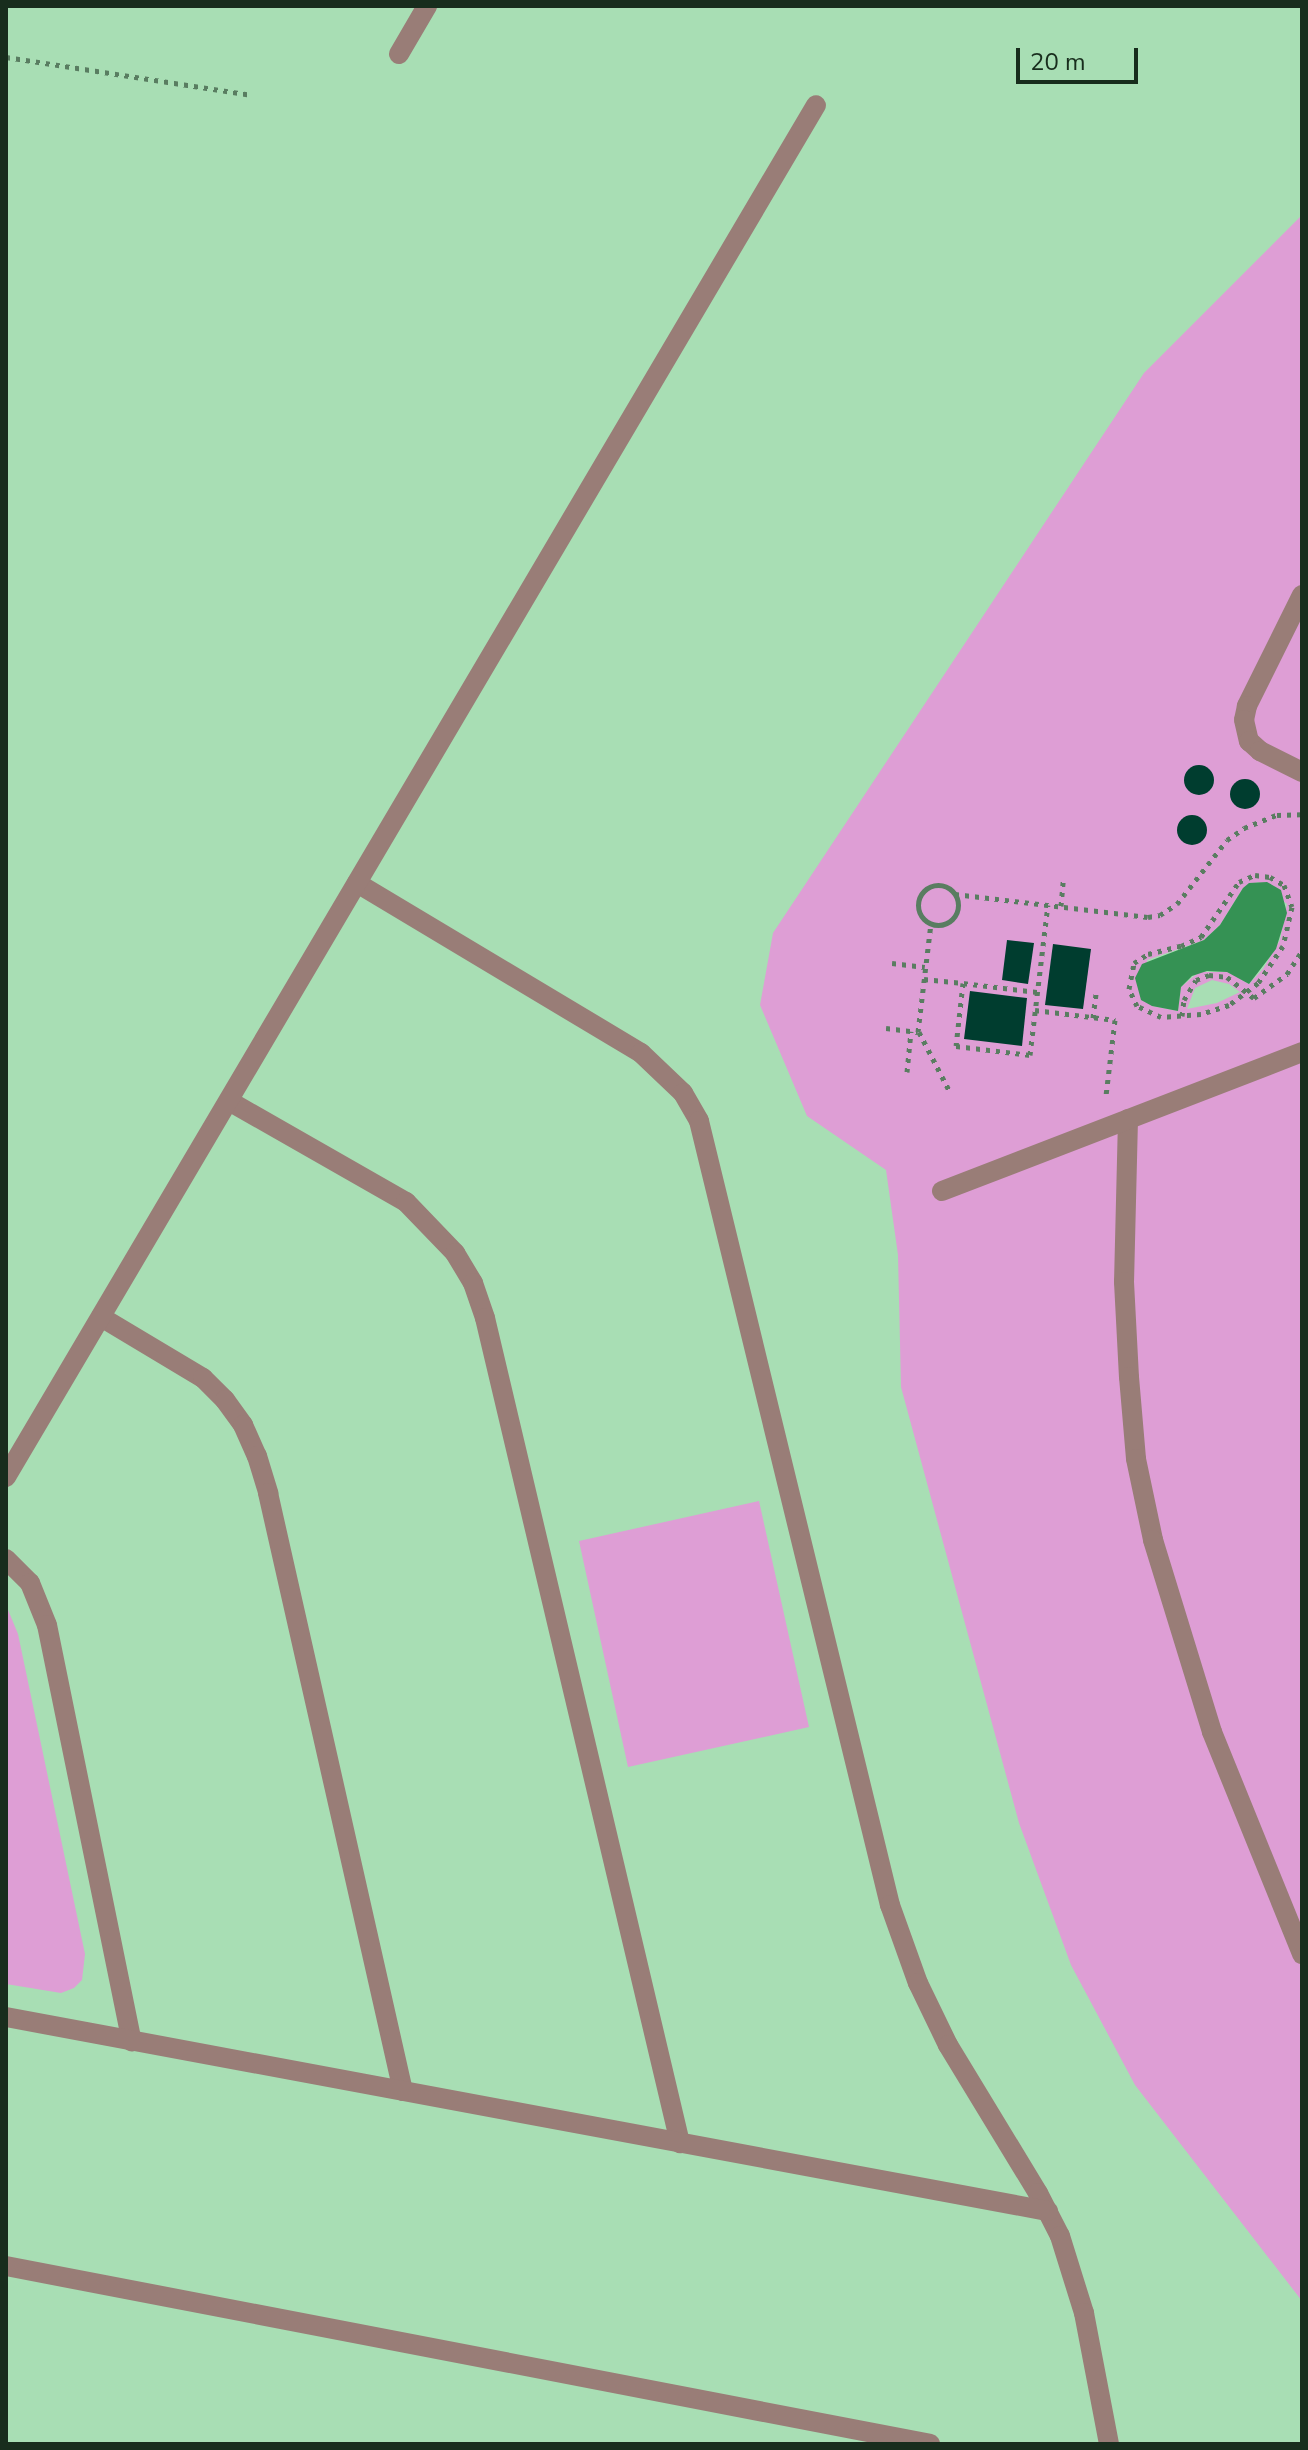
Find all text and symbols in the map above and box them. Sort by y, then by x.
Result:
scale bar [1020,32,1142,82]
text: 20 m [1030,46,1086,78]

